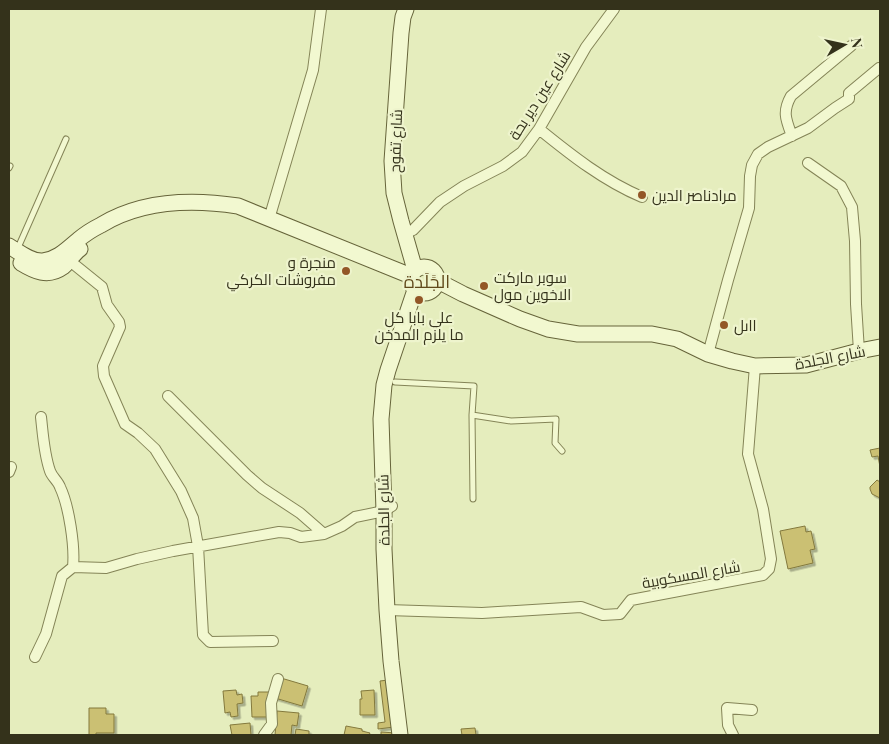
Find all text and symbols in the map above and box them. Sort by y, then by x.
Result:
north arrow [819,20,869,70]
text: N [847,36,868,49]
street label: شارع عين دير بحة [504,47,576,144]
street label: شارع تفوح [384,109,408,173]
place label: مرادناصر الدين [652,185,737,206]
marker: مرادناصر الدين [636,189,648,201]
place label: منجرة و مفروشات الكركي [227,252,336,292]
marker: منجرة و مفروشات الكركي [340,265,352,277]
place label: سوبر ماركت الاخوين مول [494,267,571,305]
district label: الجًلَدة [404,269,450,293]
marker: سوبر ماركت الاخوين مول [478,280,490,292]
marker: علي بابا كل ما يلزم المدخن [413,294,425,306]
place label: علي بابا كل ما يلزم المدخن [374,307,464,345]
place label: ااىل [734,315,757,336]
marker: ااىل [718,319,730,331]
street label: شارع الجلدة [793,340,867,376]
street label: شارع الجلدة [372,474,396,546]
street label: شارع المسكوبية [640,556,742,594]

